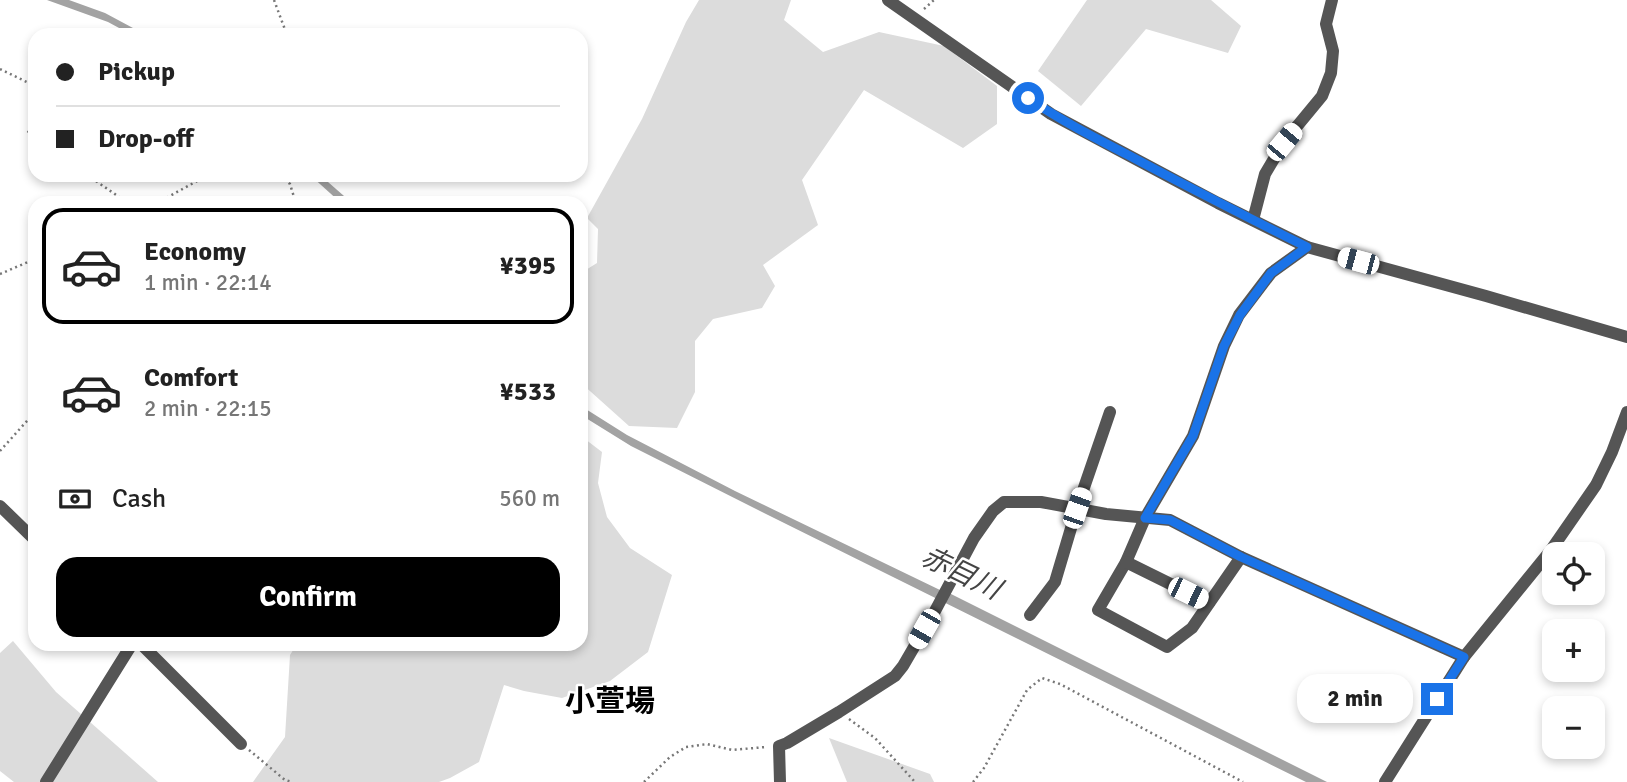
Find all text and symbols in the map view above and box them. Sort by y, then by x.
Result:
text: Pickup [98,56,175,88]
route start [1012,82,1044,114]
car [1263,119,1306,165]
text: Drop-off [98,123,194,155]
icon: car [60,235,123,298]
text: Economy [144,236,246,268]
car [1335,245,1382,277]
text: ¥395 [500,250,556,282]
text: 1 min · 22:14 [144,268,272,297]
icon: car [60,361,123,424]
text: Comfort [144,362,238,394]
text: ¥533 [500,376,556,408]
text: 2 min · 22:15 [144,394,272,423]
icon: cash [56,480,94,518]
text: Cash [112,483,166,515]
text: 560 m [499,484,560,513]
car [1061,485,1094,531]
water label: 赤目川 [916,539,1009,608]
map controls [1542,542,1605,759]
button: locate [1542,542,1605,605]
button: Confirm [56,557,560,637]
car [1165,574,1212,612]
car [905,606,944,652]
button: + [1542,619,1605,682]
callout: 2 min [1297,674,1412,724]
district label: 小萱場 [565,683,655,720]
route end [1421,683,1453,715]
text: 2 min [1327,684,1383,713]
button: − [1542,696,1605,759]

